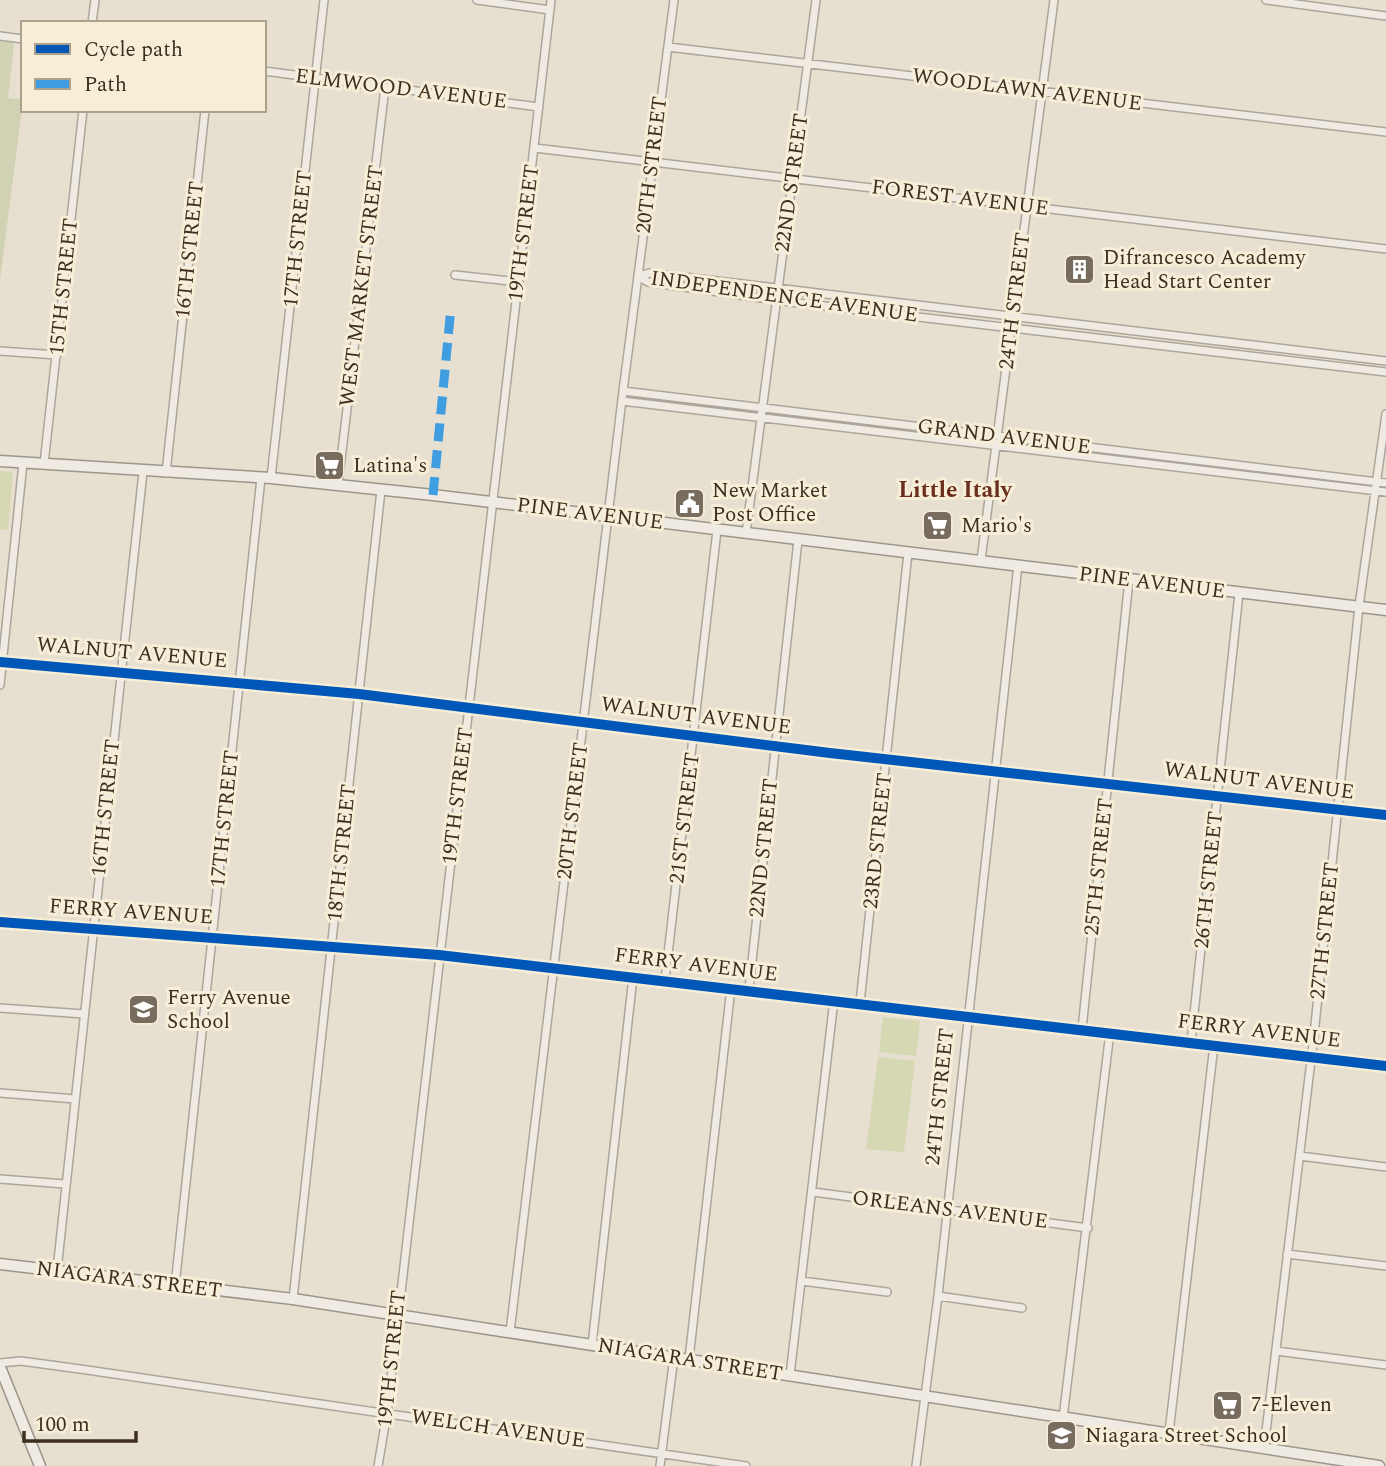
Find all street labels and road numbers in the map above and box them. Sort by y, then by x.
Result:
street label: ELMWOOD AVENUE [293,60,509,118]
street label: WOODLAWN AVENUE [910,60,1144,120]
street label: 20TH STREET [628,94,676,236]
street label: 22ND STREET [766,112,818,254]
street label: 19TH STREET [500,162,548,304]
street label: WEST MARKET STREET [331,163,393,409]
street label: 17TH STREET [275,169,321,309]
street label: FOREST AVENUE [870,171,1050,225]
street label: 16TH STREET [167,180,213,320]
street label: 15TH STREET [41,217,87,357]
street label: 24TH STREET [991,230,1039,372]
street label: INDEPENDENCE AVENUE [648,262,920,332]
street label: GRAND AVENUE [916,411,1092,463]
street label: PINE AVENUE [515,489,665,539]
street label: PINE AVENUE [1077,558,1227,608]
street label: WALNUT AVENUE [35,629,229,677]
street label: WALNUT AVENUE [599,688,793,744]
street label: 19TH STREET [434,725,482,867]
street label: 16TH STREET [83,738,129,878]
street label: 20TH STREET [549,740,597,882]
street label: 17TH STREET [202,749,248,889]
street label: 21ST STREET [661,750,709,886]
street label: WALNUT AVENUE [1162,753,1356,809]
street label: 23RD STREET [855,771,901,911]
street label: 22ND STREET [741,777,787,919]
street label: 18TH STREET [319,783,365,923]
street label: 25TH STREET [1076,797,1122,937]
street label: 26TH STREET [1186,810,1232,950]
street label: 27TH STREET [1302,861,1348,1001]
street label: FERRY AVENUE [48,890,214,934]
street label: FERRY AVENUE [612,939,780,991]
street label: FERRY AVENUE [1175,1005,1343,1057]
street label: 24TH STREET [917,1027,963,1167]
street label: ORLEANS AVENUE [850,1182,1050,1238]
street label: NIAGARA STREET [34,1253,224,1307]
street label: 19TH STREET [369,1289,415,1429]
street label: NIAGARA STREET [595,1330,785,1390]
street label: WELCH AVENUE [409,1401,587,1457]

